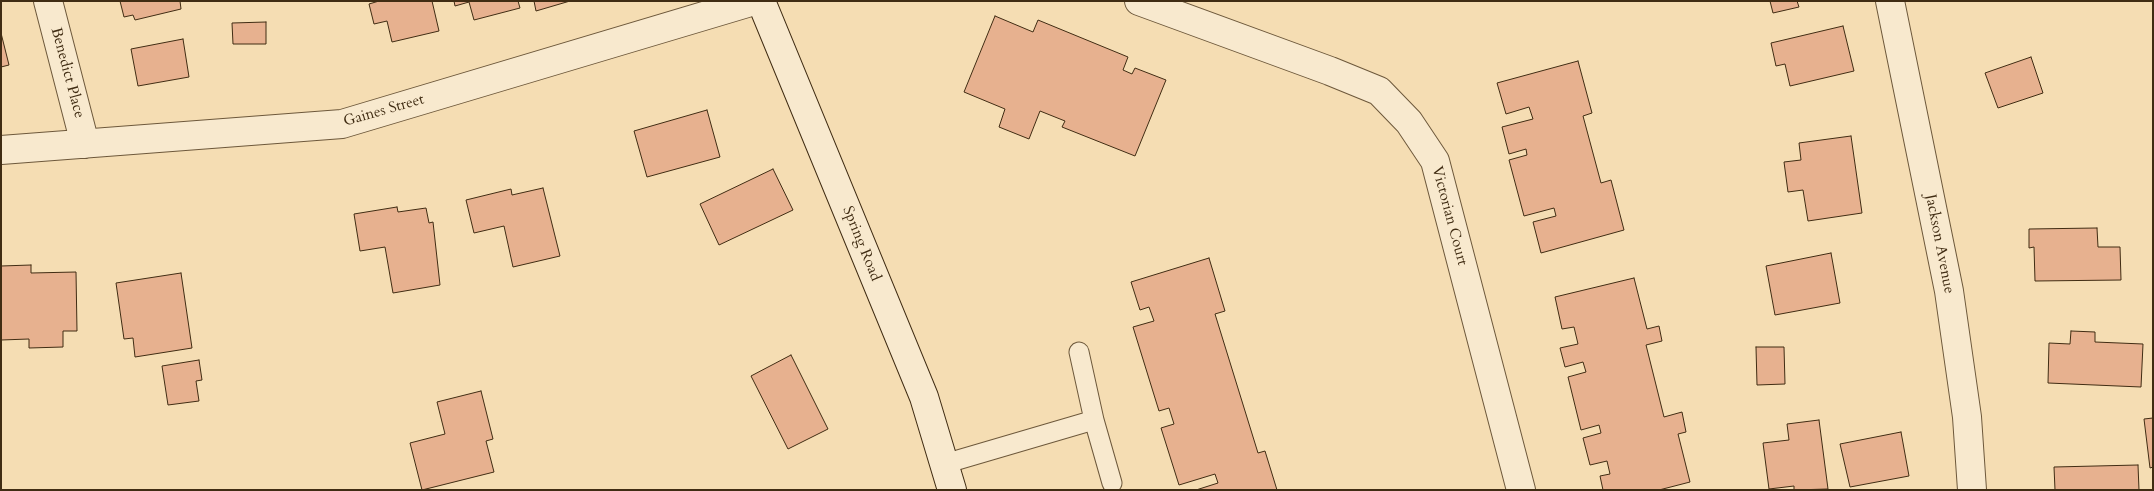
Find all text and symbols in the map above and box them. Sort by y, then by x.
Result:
street label: Benedict Place [46,26,88,120]
street label: Gaines Street [342,91,426,131]
street label: Victorian Court [1427,165,1471,267]
street label: Jackson Avenue [1921,193,1957,295]
street label: Spring Road [838,204,884,284]

